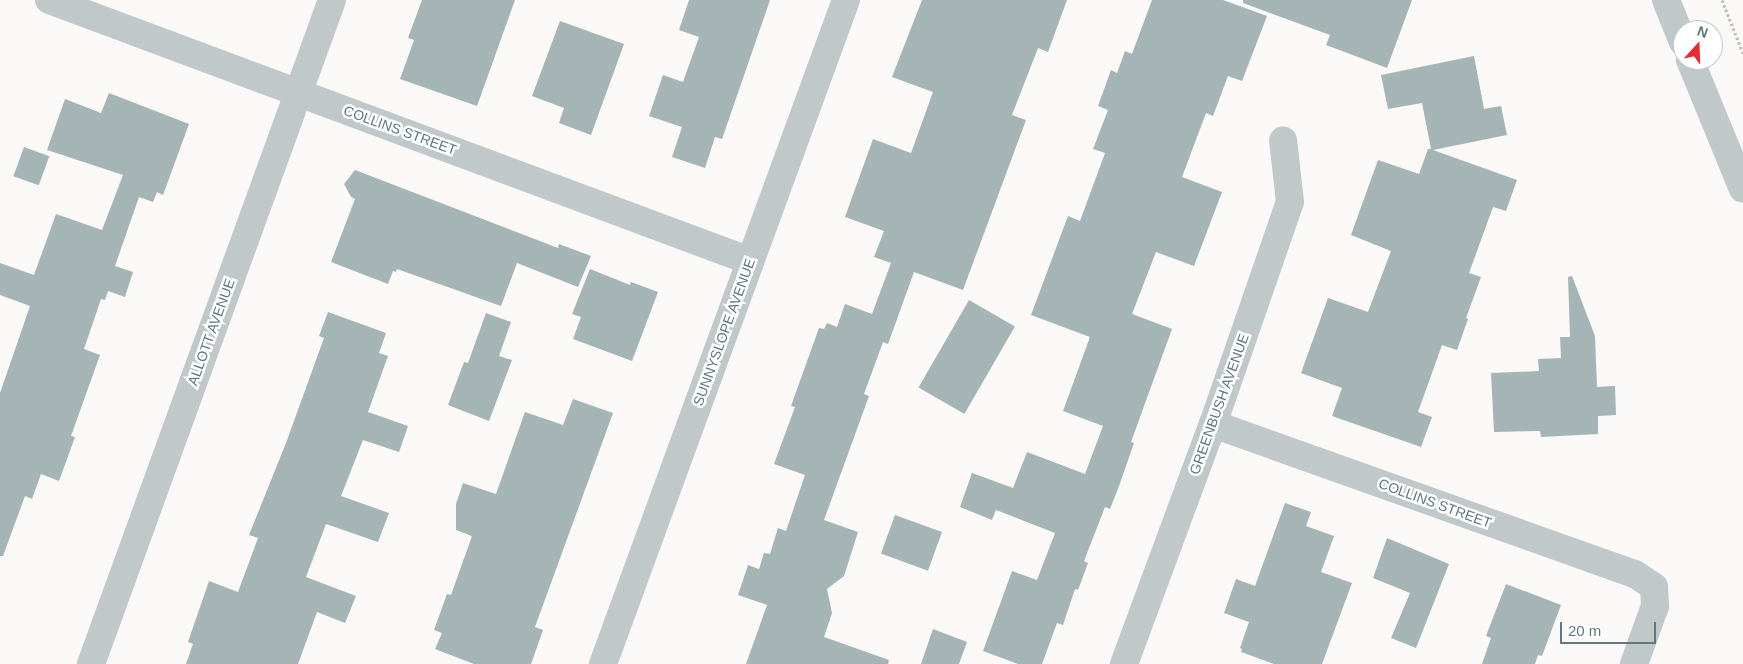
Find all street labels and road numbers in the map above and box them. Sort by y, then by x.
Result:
street label: COLLINS STREET [341,102,459,158]
street label: SUNNYSLOPE AVENUE [689,256,759,408]
street label: ALLOTT AVENUE [184,276,238,388]
street label: GREENBUSH AVENUE [1186,331,1252,477]
street label: COLLINS STREET [1376,475,1494,531]

